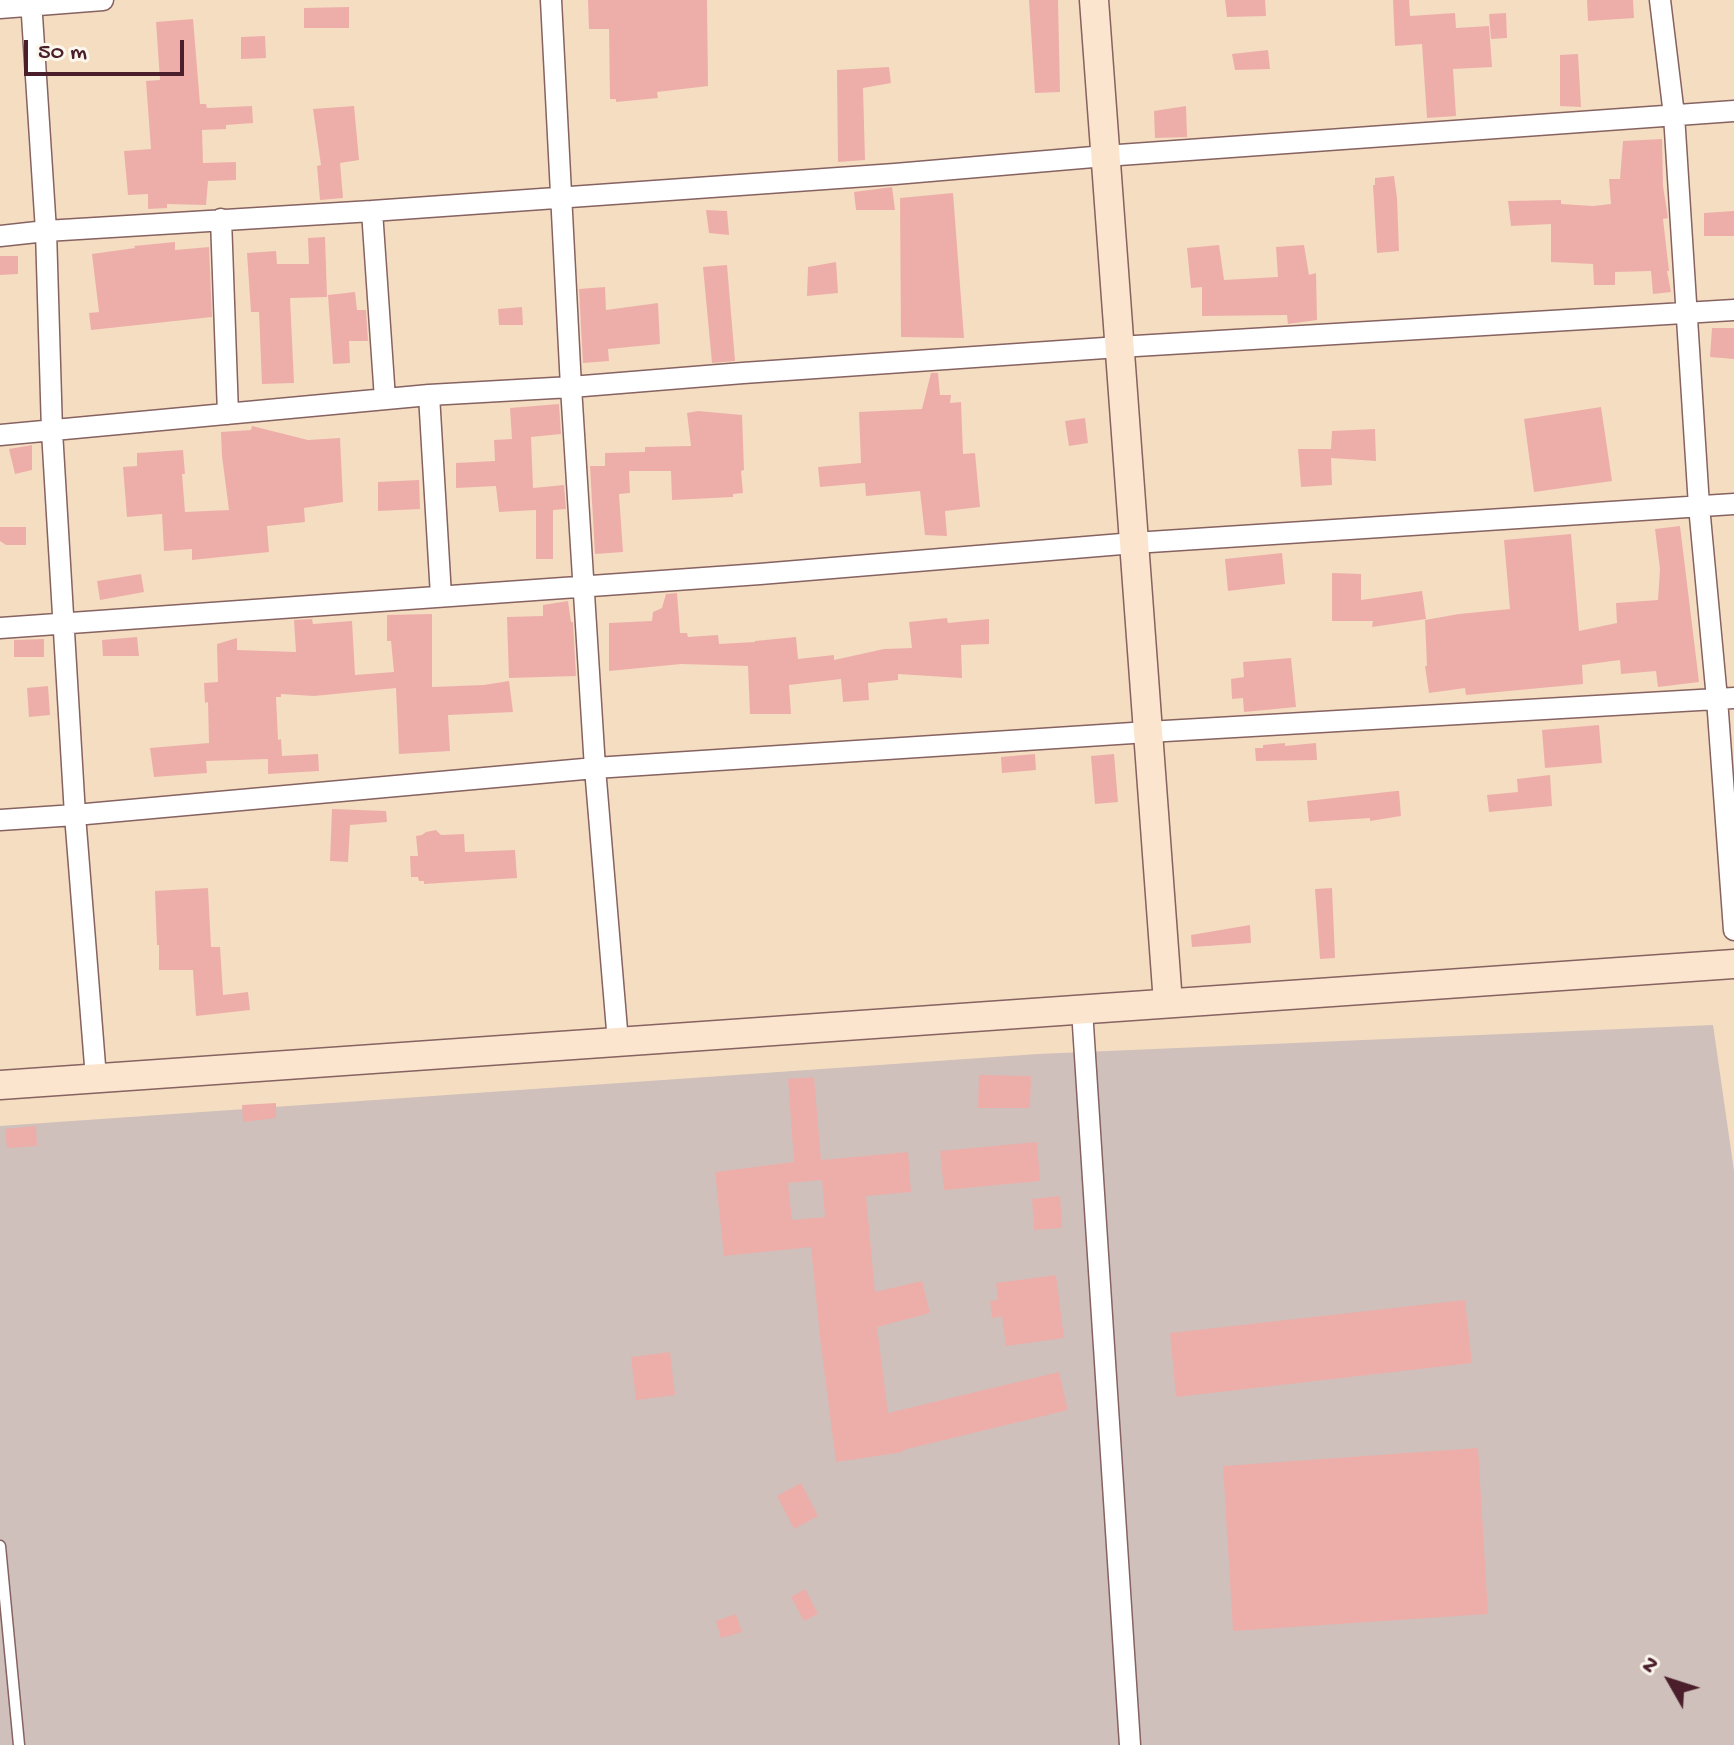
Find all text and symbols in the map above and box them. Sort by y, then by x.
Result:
scale bar [28,24,188,74]
text: 50 m [38,39,87,68]
north arrow [1630,1641,1710,1721]
text: N [1637,1652,1666,1680]

